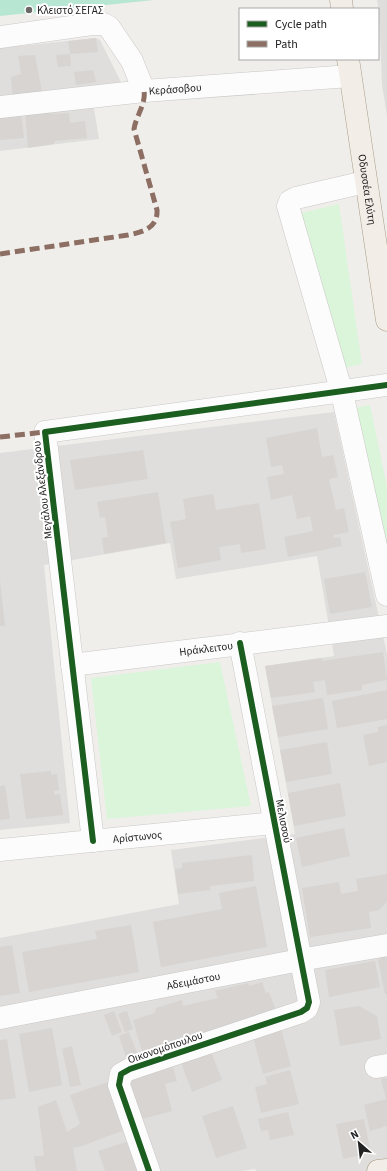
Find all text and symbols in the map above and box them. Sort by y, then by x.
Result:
place label: Κλειστό ΣΕΓΑΣ [37,3,104,18]
marker: Κλειστό ΣΕΓΑΣ [24,5,34,15]
legend [239,8,379,60]
text: Cycle path [275,16,327,33]
text: Path [275,36,298,53]
street label: Κεράσοβου [148,80,202,99]
street label: Οδυσσέα Ελύτη [354,153,380,226]
street label: Μεγάλου Αλεξάνδρου [29,440,56,540]
street label: Ηράκλειτου [178,638,234,660]
street label: Μελισσού [272,798,295,844]
street label: Αρίστωνος [112,827,163,847]
street label: Αδειμάστου [165,969,222,994]
street label: Οικονομόπουλου [126,1028,205,1067]
north arrow [339,1123,379,1163]
text: N [348,1126,361,1143]

